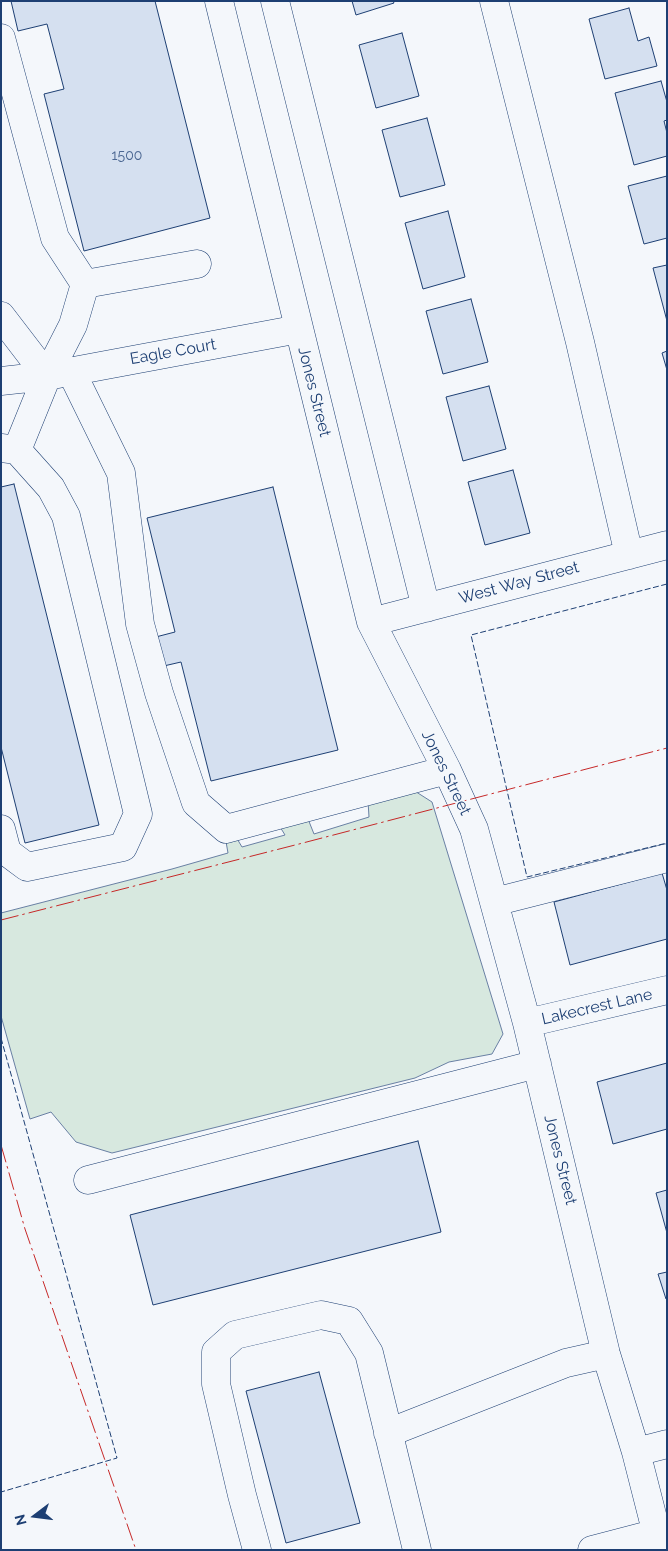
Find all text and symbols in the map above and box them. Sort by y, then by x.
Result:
house number: 1500 [112,148,142,164]
street label: Eagle Court [128,335,218,369]
street label: Jones Street [294,345,334,439]
street label: West Way Street [457,558,581,608]
street label: Jones Street [417,727,475,819]
street label: Lakecrest Lane [540,985,654,1029]
street label: Jones Street [540,1113,580,1207]
north arrow [10,1491,60,1541]
text: N [11,1513,30,1527]

